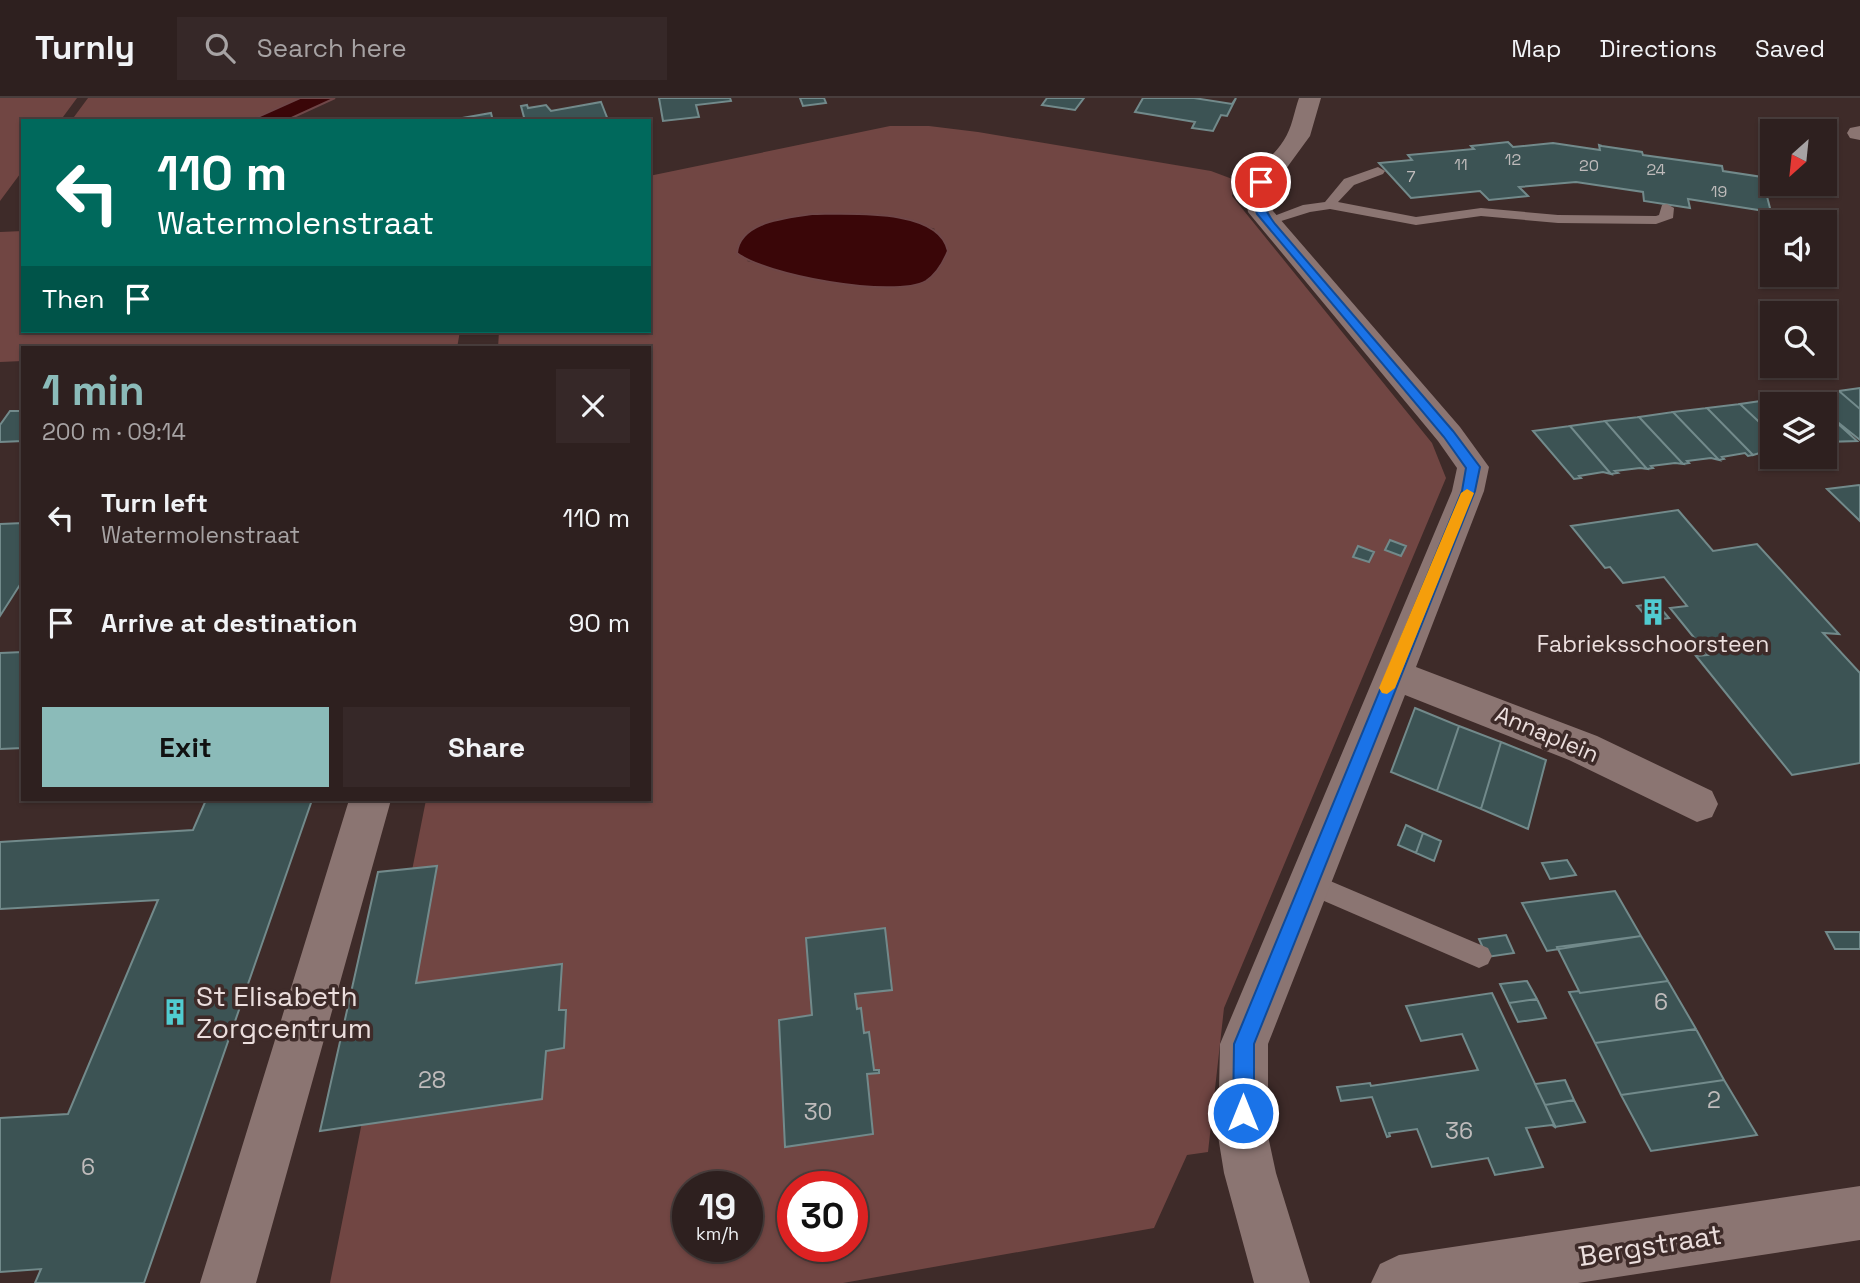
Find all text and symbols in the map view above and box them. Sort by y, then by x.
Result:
search box [177,17,667,80]
text: Turnly [35,27,135,69]
icon: search [201,29,239,67]
text: Search here [257,31,407,65]
text: Map [1511,33,1561,64]
text: Directions [1599,33,1717,64]
text: Saved [1755,33,1825,64]
north arrow [1760,119,1838,196]
map controls [1760,119,1837,469]
text: 110 m [157,142,287,204]
icon: left [42,147,133,238]
house number: 12 [1505,149,1521,170]
pin [1231,152,1291,212]
house number: 11 [1454,154,1468,175]
house number: 20 [1579,155,1599,176]
house number: 24 [1646,159,1666,180]
icon: arrive [1242,163,1280,201]
house number: 7 [1406,166,1416,187]
house number: 19 [1711,181,1727,202]
text: Watermolenstraat [157,203,434,243]
button: sound [1760,210,1837,287]
icon: arrive [119,280,157,318]
text: Then [42,282,105,316]
button: search [1760,301,1837,378]
text: 1 min [42,364,145,417]
button: close [556,369,630,443]
button: layers [1760,392,1837,469]
text: 200 m · 09:14 [42,417,186,447]
text: Turn left [101,486,208,520]
icon: left [42,499,80,537]
text: 110 m [563,501,630,535]
text: Watermolenstraat [101,520,300,550]
building icon: Fabrieksschoorsteen [1638,597,1668,627]
icon: arrive [42,604,80,642]
text: Arrive at destination [101,606,358,640]
text: 90 m [568,606,630,640]
place label: Fabrieksschoorsteen [1537,629,1769,659]
street label: Annaplein [1491,699,1603,769]
button: Exit [42,707,329,787]
button: Share [343,707,630,787]
place label: St Elisabeth Zorgcentrum [196,978,372,1046]
house number: 6 [1654,987,1668,1017]
building icon: St Elisabeth Zorgcentrum [160,997,190,1027]
house number: 28 [418,1065,446,1095]
position arrow [1206,1076,1280,1150]
house number: 2 [1707,1085,1721,1115]
house number: 30 [804,1097,832,1127]
house number: 36 [1445,1116,1473,1146]
house number: 6 [81,1152,95,1182]
speed limit sign: 30 [777,1171,868,1262]
text: 19 [699,1185,736,1229]
street label: Bergstraat [1576,1216,1724,1274]
text: km/h [696,1222,739,1245]

